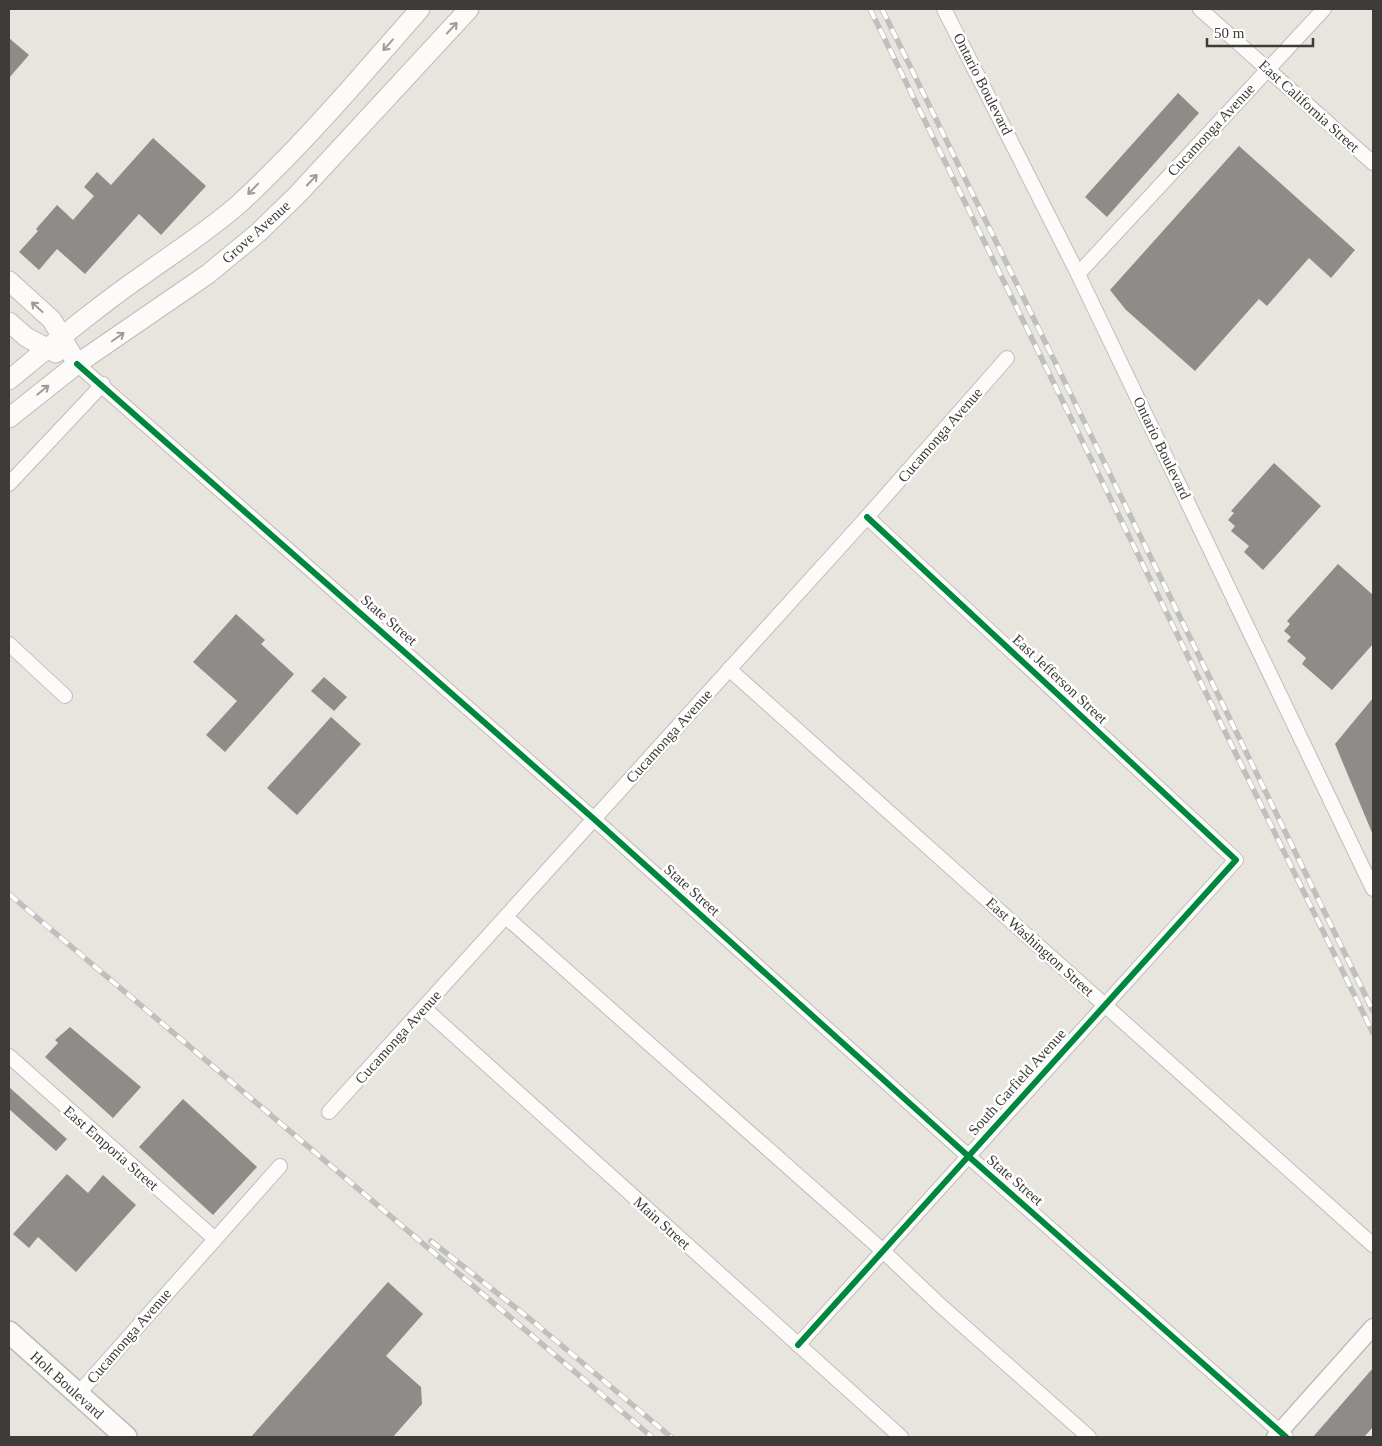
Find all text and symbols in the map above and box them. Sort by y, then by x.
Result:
scale bar [1207,15,1313,47]
one-way arrow [446,21,458,34]
text: 50 m [1214,25,1245,41]
street label: Ontario Boulevard [950,30,1016,138]
one-way arrow [382,39,394,52]
street label: East California Street [1256,57,1363,156]
street label: Cucamonga Avenue [1164,80,1258,179]
one-way arrow [306,173,318,186]
one-way arrow [247,183,259,196]
street label: Grove Avenue [219,197,294,267]
one-way arrow [31,301,44,313]
one-way arrow [111,332,125,342]
street label: Cucamonga Avenue [895,384,986,486]
one-way arrow [36,385,49,396]
street label: Ontario Boulevard [1130,394,1194,502]
street label: State Street [358,591,421,649]
street label: East Jefferson Street [1010,631,1111,727]
street label: Cucamonga Avenue [623,686,715,786]
street label: State Street [661,861,724,919]
street label: East Washington Street [983,894,1098,1000]
street label: Cucamonga Avenue [352,987,444,1087]
street label: South Garfield Avenue [965,1025,1069,1138]
street label: East Emporia Street [60,1103,162,1194]
street label: State Street [984,1151,1047,1209]
street label: Main Street [630,1193,694,1253]
street label: Cucamonga Avenue [84,1285,175,1387]
street label: Holt Boulevard [27,1348,107,1422]

